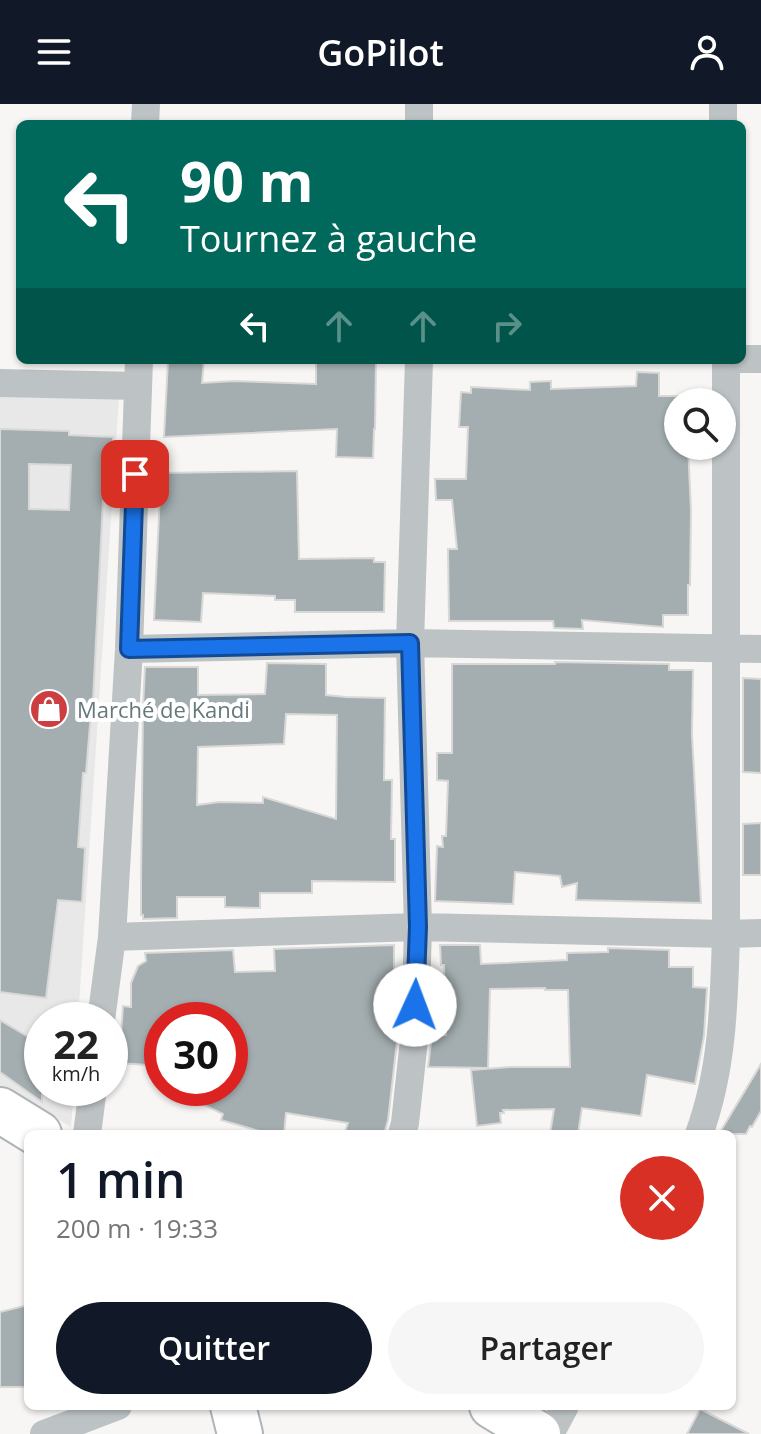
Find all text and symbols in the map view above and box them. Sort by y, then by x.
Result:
text: GoPilot [317,28,444,77]
icon: menu [32,30,76,74]
icon: person [685,30,729,74]
text: 90 m [180,142,314,218]
icon: left [48,152,152,256]
text: Tournez à gauche [180,214,477,263]
icon: left [233,304,277,348]
icon: ahead [317,304,361,348]
icon: ahead [401,304,445,348]
icon: right [485,304,529,348]
map controls [664,388,736,460]
button: search [664,388,736,460]
pin [101,440,169,508]
icon: arrive [113,452,157,496]
shop icon: Marché de Kandi [28,688,70,730]
place label: Marché de Kandi [77,694,250,724]
position arrow [373,963,457,1047]
speed limit sign: 30 [144,1002,248,1106]
text: 22 [53,1016,99,1071]
text: km/h [52,1060,100,1087]
text: 1 min [56,1147,186,1212]
button: close [620,1156,704,1240]
text: 200 m · 19:33 [56,1210,218,1246]
button: Quitter [56,1302,372,1394]
button: Partager [388,1302,704,1394]

